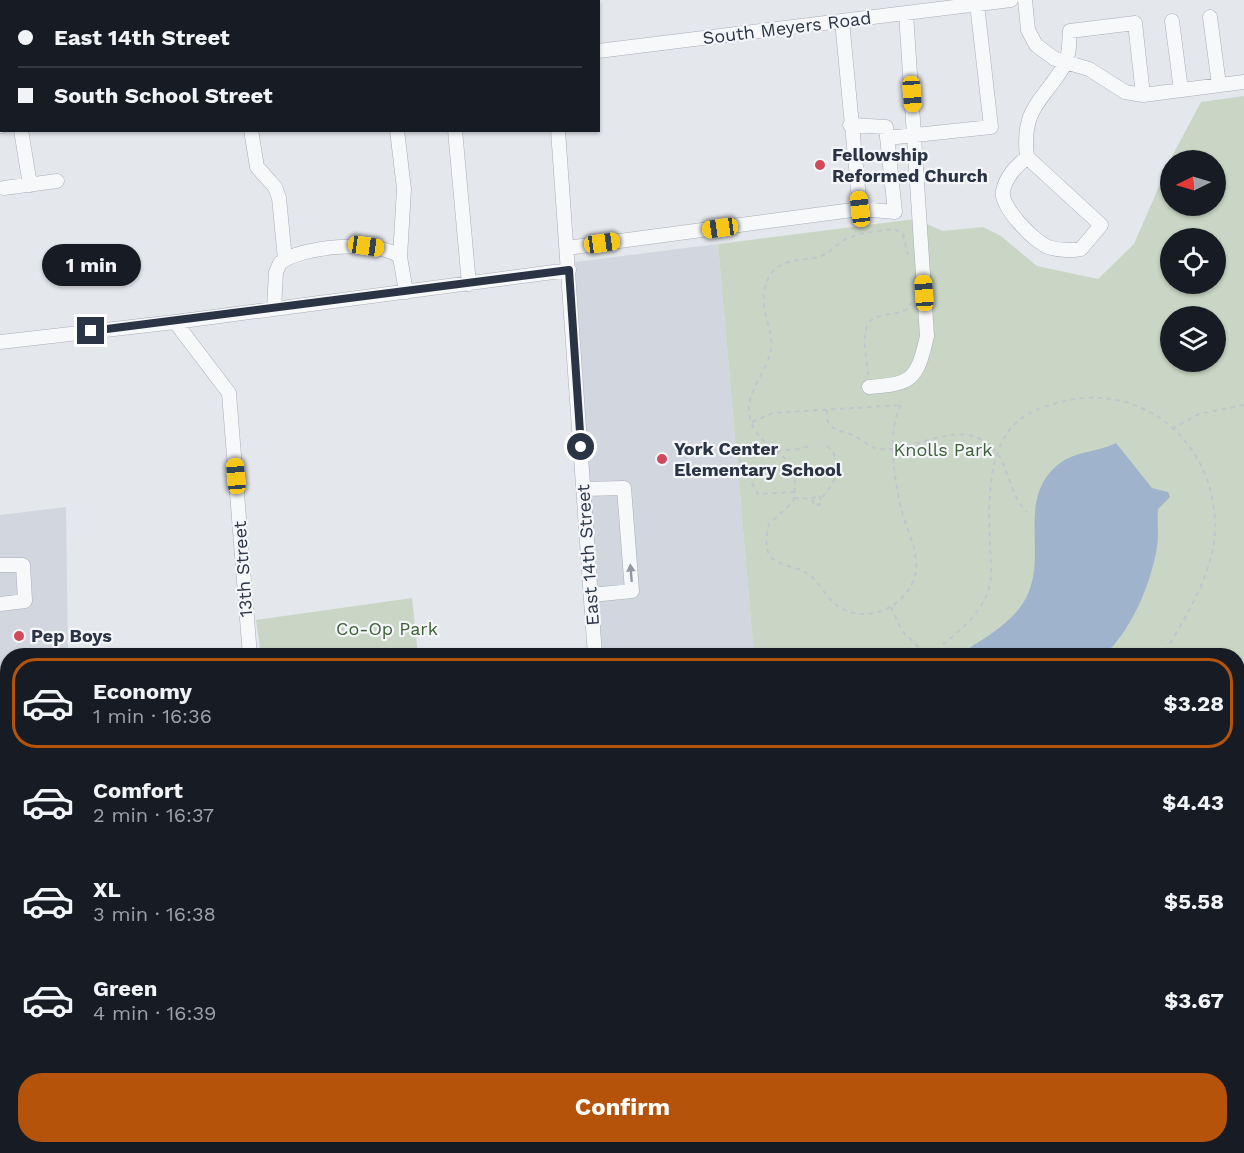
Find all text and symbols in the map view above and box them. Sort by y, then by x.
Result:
street label: South Meyers Road [701,7,872,48]
text: East 14th Street [54,25,230,50]
car [902,75,922,113]
text: South School Street [54,83,273,108]
place label: Fellowship Reformed Church [832,144,988,186]
north arrow [1160,150,1226,216]
map controls [1160,150,1226,372]
marker: Fellowship Reformed Church [813,158,827,172]
car [849,190,871,228]
car [701,217,739,239]
button: locate [1160,228,1226,294]
car [583,232,621,254]
car [347,235,385,257]
callout: 1 min [42,244,140,286]
text: 1 min [66,253,117,277]
car [914,274,934,312]
button: layers [1160,306,1226,372]
route end [77,317,104,344]
route start [567,433,594,460]
place label: York Center Elementary School [674,438,842,480]
park label: Knolls Park [893,439,993,460]
marker: York Center Elementary School [655,452,669,466]
car [225,457,247,495]
street label: East 14th Street [572,483,603,626]
street label: 13th Street [229,520,256,618]
one-way arrow [626,564,635,583]
park label: Co-Op Park [336,618,438,639]
place label: Pep Boys [31,625,112,646]
marker: Pep Boys [12,629,26,643]
icon: car [21,676,75,730]
text: Economy [93,679,192,704]
text: $3.28 [1164,691,1224,716]
text: 1 min · 16:36 [93,704,212,728]
icon: car [21,775,75,829]
text: Comfort [93,778,183,803]
text: $4.43 [1162,790,1224,815]
text: 2 min · 16:37 [93,803,214,827]
icon: car [21,874,75,928]
text: XL [93,877,121,902]
text: $5.58 [1164,889,1224,914]
text: 3 min · 16:38 [93,902,216,926]
icon: car [21,973,75,1027]
text: Green [93,976,157,1001]
text: $3.67 [1164,988,1224,1013]
text: 4 min · 16:39 [93,1001,216,1025]
button: Confirm [18,1073,1227,1142]

